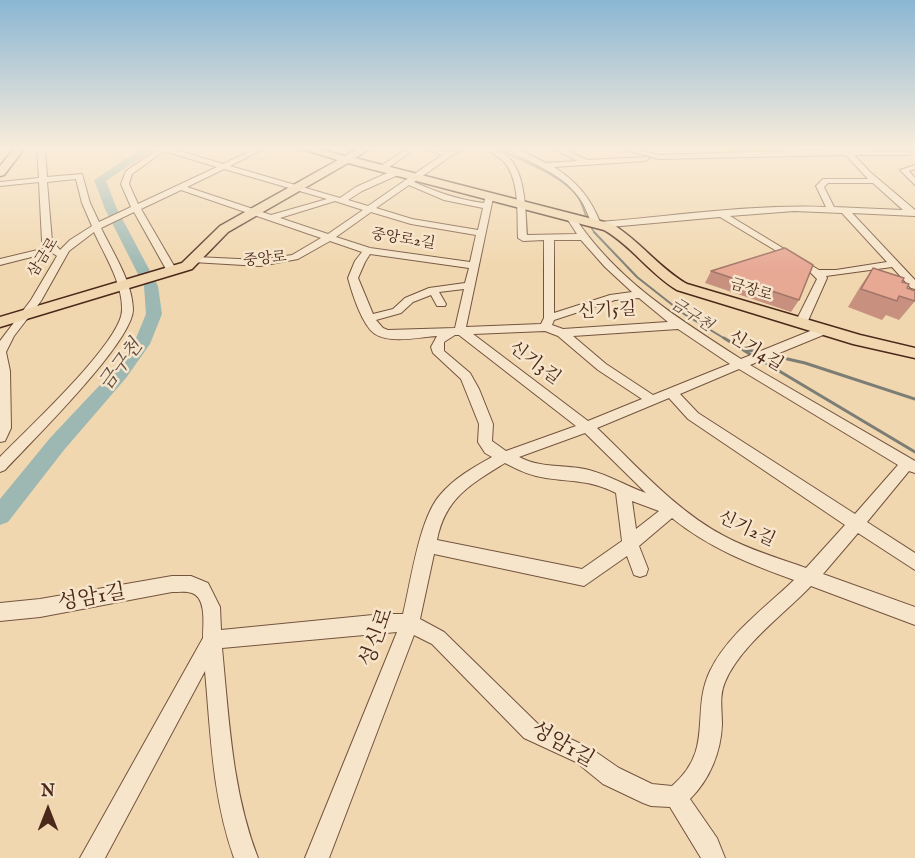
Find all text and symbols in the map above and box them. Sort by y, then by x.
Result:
street label: 중앙로2길 [369,226,437,254]
street label: 삼금로 [25,235,63,281]
street label: 중앙로 [242,249,288,271]
street label: 금장로 [728,276,774,306]
water label: 금구천 [666,295,716,337]
street label: 신기5길 [577,300,637,324]
street label: 신기4길 [723,327,787,377]
water label: 금구천 [95,336,149,396]
street label: 신기3길 [504,338,564,390]
street label: 신기2길 [714,507,778,553]
street label: 성암1길 [56,581,128,617]
street label: 성신로 [356,605,400,671]
street label: 성암1길 [526,718,598,774]
north arrow [18,780,78,840]
text: N [41,782,55,802]

